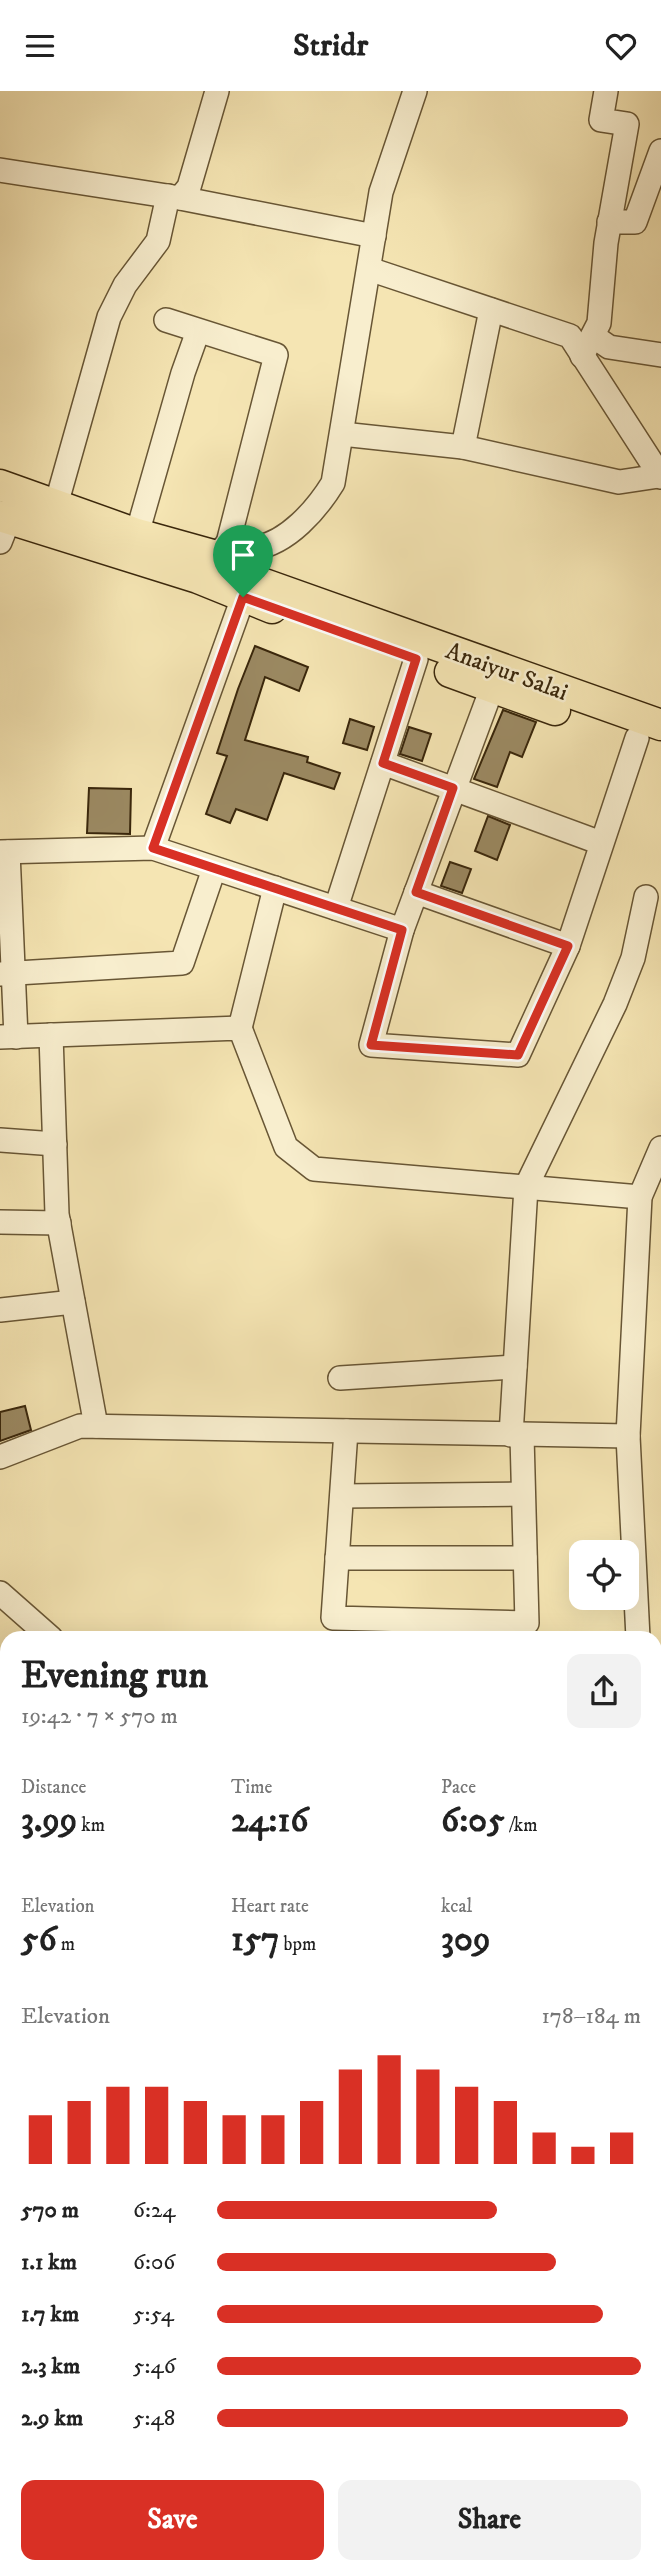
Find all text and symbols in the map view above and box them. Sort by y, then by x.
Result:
text: Stridr [293,26,368,66]
icon: menu [21,27,59,65]
icon: heart [602,27,640,65]
pin [213,525,273,597]
icon: arrive [224,536,262,574]
street label: Anaiyur Salai [442,636,572,708]
map controls [569,1540,639,1610]
button: locate [569,1540,639,1610]
text: Evening run [21,1652,208,1700]
button: share [567,1654,641,1728]
text: 19:42 · 7 × 570 m [21,1702,178,1731]
text: Distance [21,1776,86,1799]
text: Time [231,1776,272,1799]
text: Pace [441,1776,476,1799]
text: 3.99 [21,1799,77,1843]
text: 24:16 [231,1799,308,1843]
text: 6:05 [441,1799,505,1843]
text: km [77,1814,105,1837]
text: /km [505,1814,538,1837]
text: Elevation [21,1895,95,1918]
text: Heart rate [231,1895,309,1918]
text: kcal [441,1895,472,1918]
text: 56 [21,1918,57,1962]
text: 157 [231,1918,279,1962]
text: 309 [441,1918,490,1962]
text: m [57,1933,75,1956]
text: bpm [279,1933,316,1956]
text: Elevation [21,2002,110,2031]
text: 178–184 m [541,2002,641,2031]
text: 570 m [21,2196,79,2225]
text: 6:24 [133,2196,176,2225]
text: 1.1 km [21,2248,77,2277]
text: 6:06 [133,2248,175,2277]
text: 1.7 km [21,2300,79,2329]
text: 5:54 [133,2300,174,2329]
text: 2.3 km [21,2352,80,2381]
text: 5:46 [133,2352,176,2381]
text: 2.9 km [21,2404,83,2433]
text: 5:48 [133,2404,175,2433]
button: Save [21,2480,324,2560]
button: Share [338,2480,641,2560]

